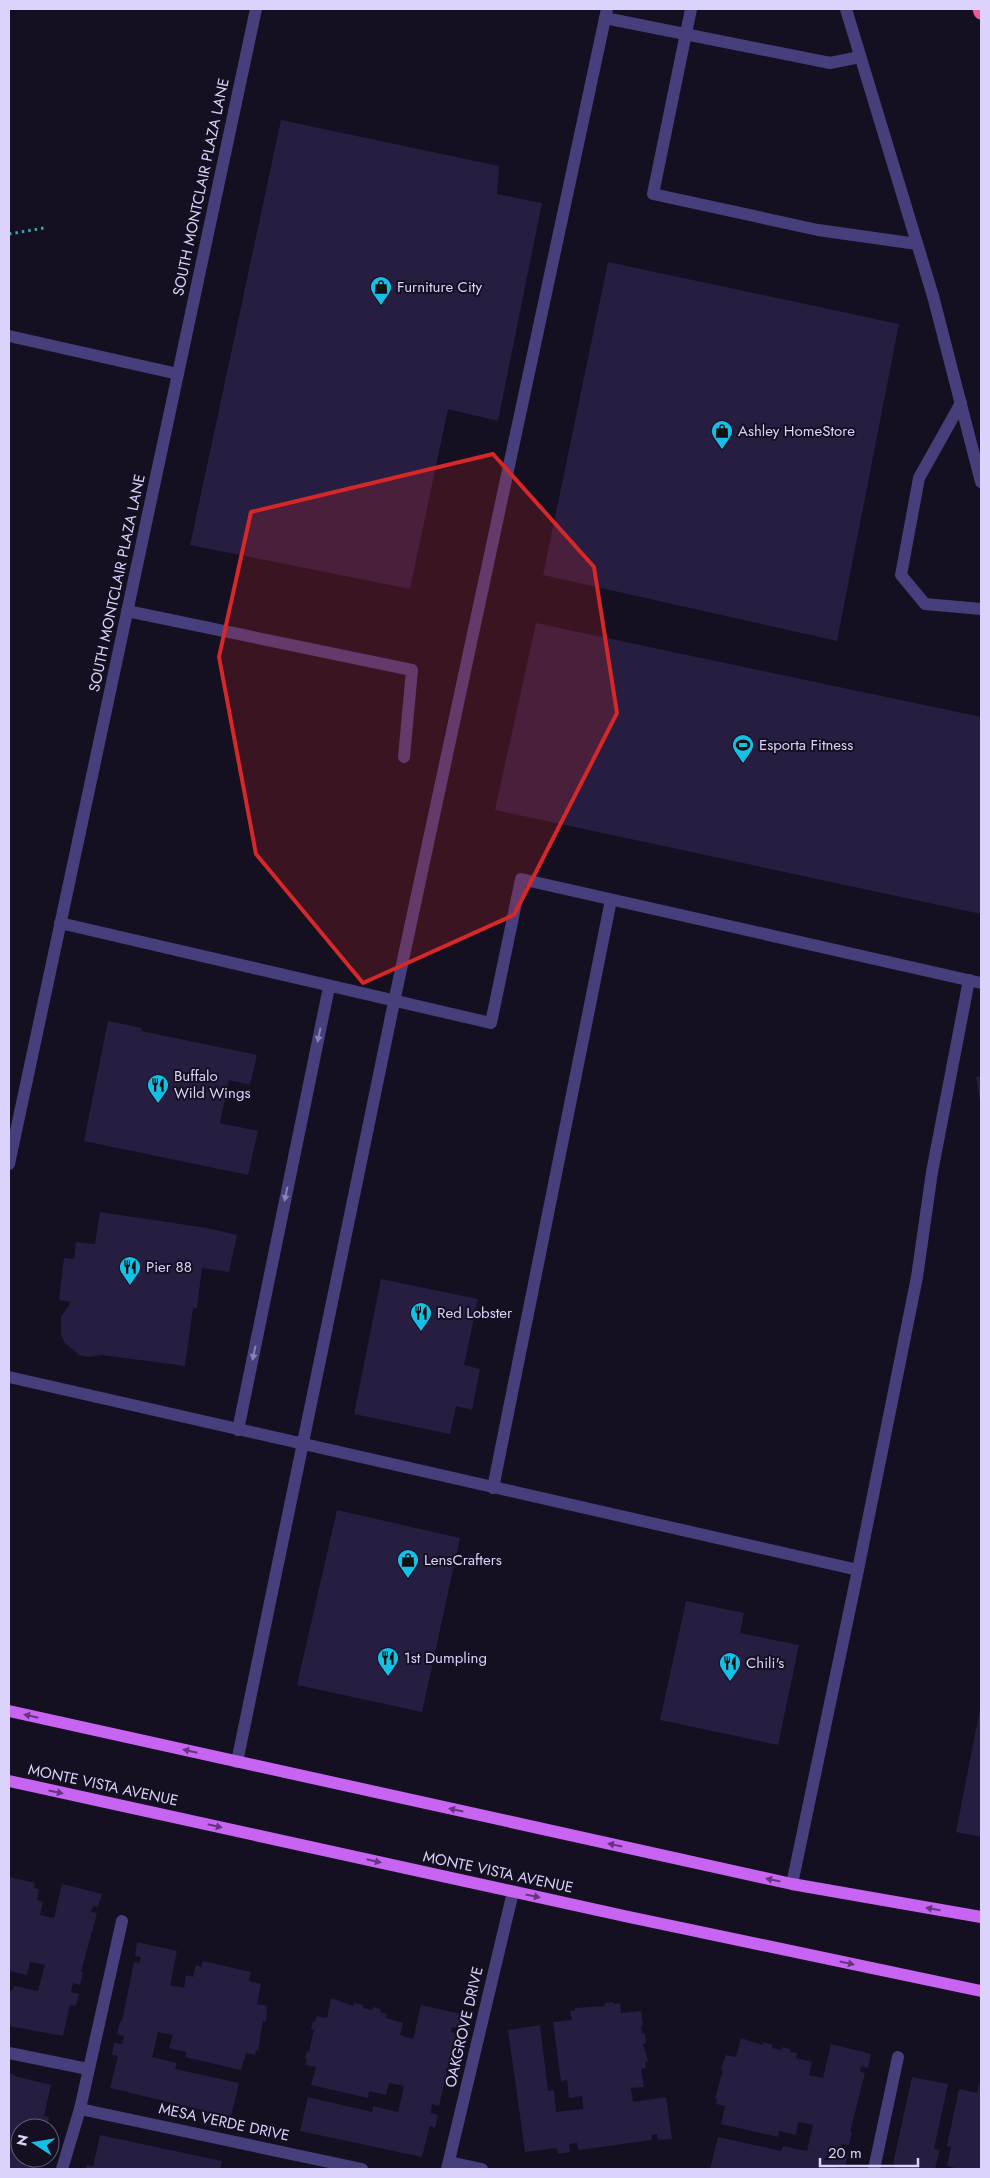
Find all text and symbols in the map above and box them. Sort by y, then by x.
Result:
street label: SOUTH MONTCLAIR PLAZA LANE [167,76,235,298]
shop icon: Furniture City [369,275,393,306]
place label: Furniture City [397,276,482,298]
shop icon: Ashley HomeStore [710,419,734,450]
place label: Ashley HomeStore [738,420,855,442]
street label: SOUTH MONTCLAIR PLAZA LANE [83,472,151,694]
sports icon: Esporta Fitness [731,733,755,764]
place label: Esporta Fitness [759,734,853,756]
one-way arrow [315,1027,323,1042]
place label: Buffalo Wild Wings [174,1065,250,1104]
restaurant icon: Buffalo Wild Wings [146,1073,170,1104]
one-way arrow [282,1186,290,1202]
restaurant icon: Pier 88 [118,1255,142,1286]
place label: Pier 88 [146,1256,192,1278]
restaurant icon: Red Lobster [409,1301,433,1332]
place label: Red Lobster [437,1302,513,1324]
one-way arrow [250,1345,258,1361]
shop icon: LensCrafters [396,1548,420,1579]
place label: LensCrafters [424,1549,502,1571]
restaurant icon: 1st Dumpling [376,1646,400,1677]
place label: 1st Dumpling [404,1647,487,1669]
restaurant icon: Chili's [718,1651,742,1682]
place label: Chili's [746,1652,784,1674]
one-way arrow [24,1712,39,1720]
one-way arrow [182,1747,197,1755]
street label: MONTE VISTA AVENUE [26,1758,180,1812]
one-way arrow [49,1788,65,1796]
one-way arrow [448,1806,464,1814]
one-way arrow [208,1822,223,1830]
one-way arrow [607,1841,622,1849]
street label: MONTE VISTA AVENUE [421,1845,575,1899]
one-way arrow [366,1857,381,1865]
one-way arrow [765,1875,781,1883]
one-way arrow [525,1892,540,1900]
one-way arrow [925,1904,941,1912]
one-way arrow [840,1960,856,1968]
street label: OAKGROVE DRIVE [439,1964,489,2090]
street label: MESA VERDE DRIVE [157,2097,291,2147]
north arrow [10,2118,60,2168]
text: N [11,2133,33,2148]
scale bar [820,2136,918,2168]
text: 20 m [828,2142,862,2164]

